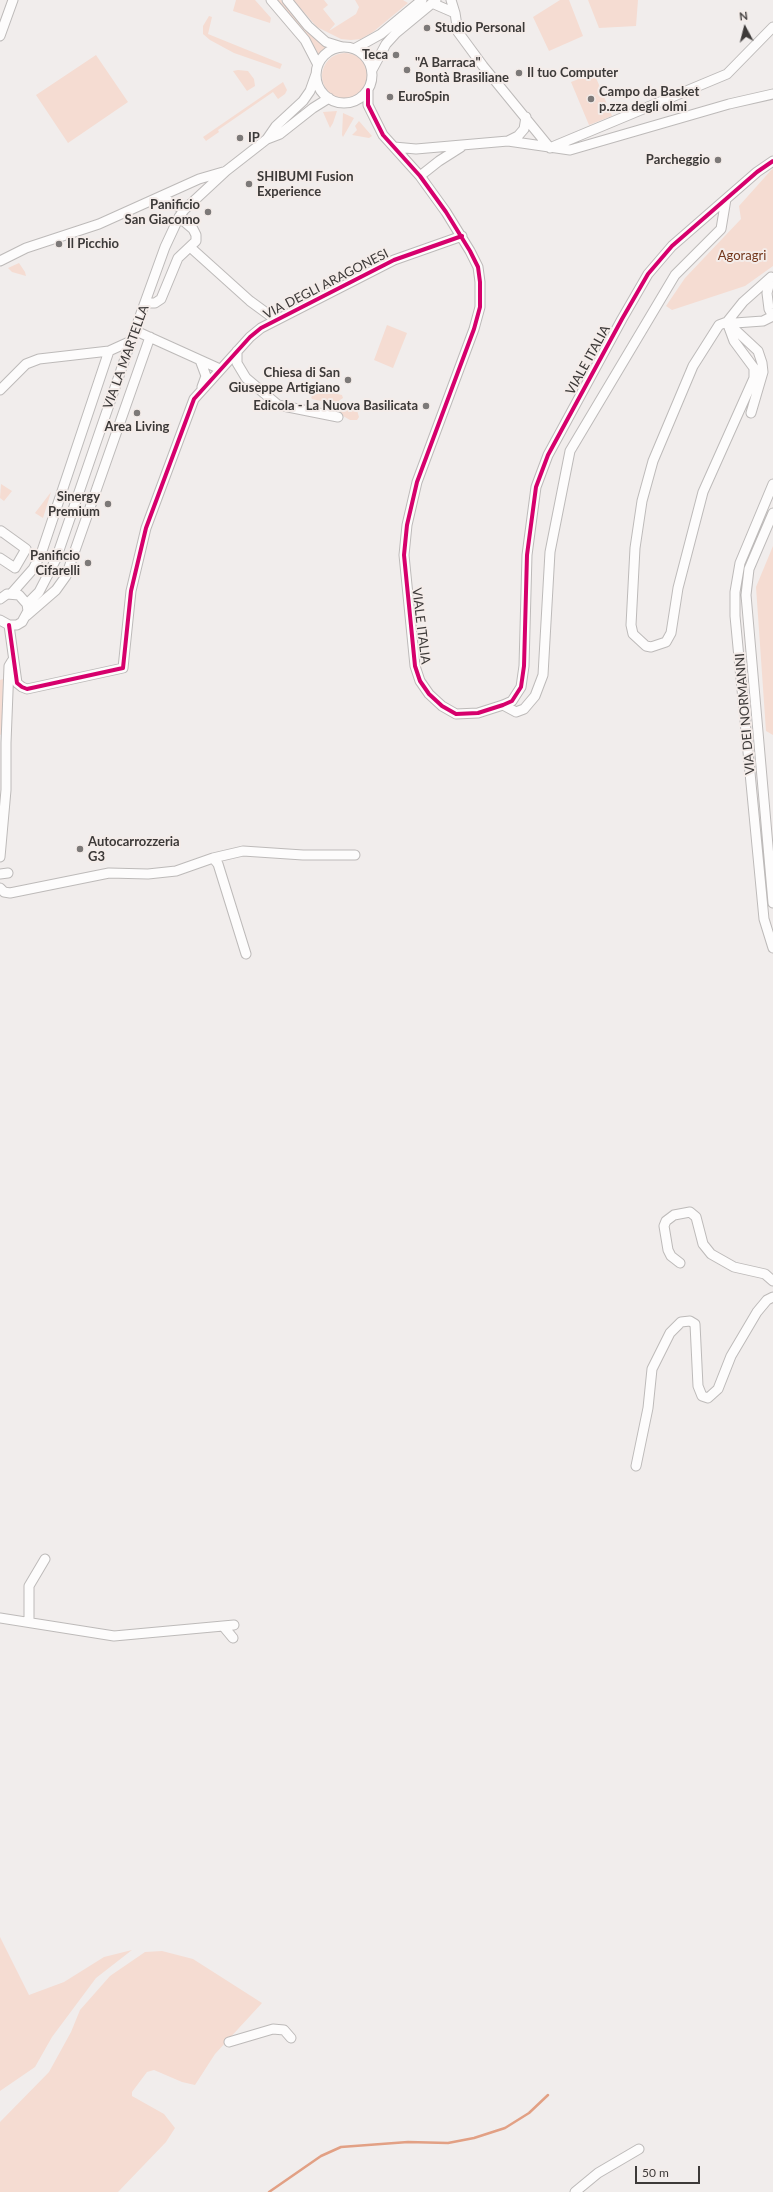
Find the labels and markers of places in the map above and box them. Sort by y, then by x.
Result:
place label: Studio Personal [435,20,525,36]
marker: Studio Personal [422,23,432,33]
place label: Teca [362,47,388,63]
marker: Teca [391,50,401,60]
place label: "A Barraca" Bontà Brasiliane [415,55,509,86]
marker: "A Barraca" Bontà Brasiliane [402,65,412,75]
place label: Il tuo Computer [527,65,618,81]
marker: Il tuo Computer [514,68,524,78]
place label: Campo da Basket p.zza degli olmi [599,84,699,115]
place label: EuroSpin [398,89,450,105]
marker: EuroSpin [385,92,395,102]
marker: Campo da Basket p.zza degli olmi [586,94,596,104]
place label: IP [248,130,260,146]
marker: IP [235,133,245,143]
place label: Parcheggio [646,152,710,168]
marker: Parcheggio [713,155,723,165]
place label: SHIBUMI Fusion Experience [257,169,354,200]
marker: SHIBUMI Fusion Experience [244,179,254,189]
place label: Panificio San Giacomo [125,197,200,228]
marker: Panificio San Giacomo [203,207,213,217]
place label: Il Picchio [67,236,119,252]
marker: Il Picchio [54,239,64,249]
place label: Chiesa di San Giuseppe Artigiano [229,365,340,396]
marker: Chiesa di San Giuseppe Artigiano [343,375,353,385]
place label: Edicola - La Nuova Basilicata [253,398,418,414]
marker: Edicola - La Nuova Basilicata [421,401,431,411]
marker: Area Living [132,408,142,418]
place label: Area Living [105,419,169,435]
place label: Sinergy Premium [48,489,100,520]
marker: Sinergy Premium [103,499,113,509]
place label: Panificio Cifarelli [30,548,80,579]
marker: Panificio Cifarelli [83,558,93,568]
place label: Autocarrozzeria G3 [88,834,180,865]
marker: Autocarrozzeria G3 [75,844,85,854]

